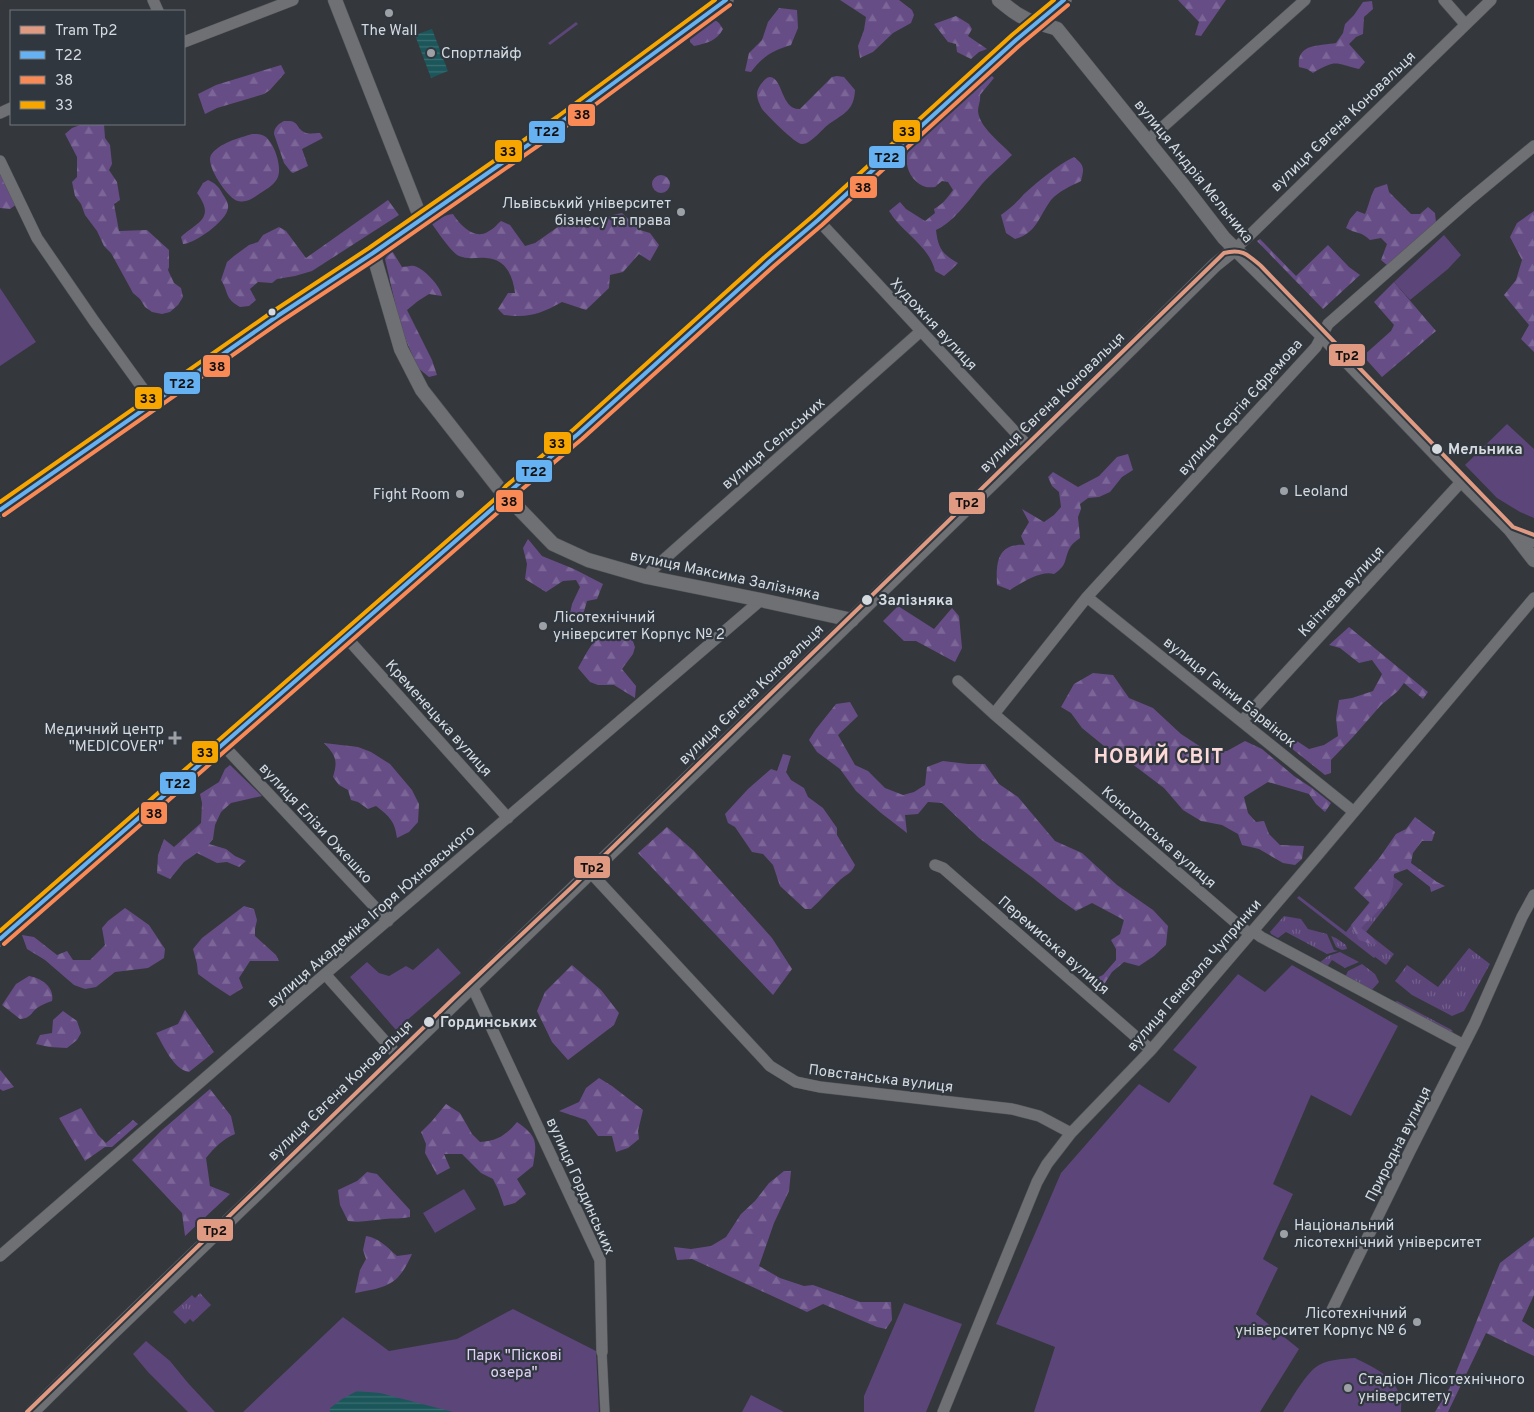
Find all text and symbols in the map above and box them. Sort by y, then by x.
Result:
marker: The Wall [383,7,395,19]
legend [10,10,185,125]
text: Tram Тр2 [55,22,117,41]
place label: The Wall [361,22,417,41]
place label: Спортлайф [441,45,522,64]
text: Т22 [55,47,82,66]
marker: Спортлайф [425,47,437,59]
street label: вулиця Євгена Коновальця [1267,48,1421,197]
text: 38 [55,72,73,91]
street label: вулиця Андрія Мельника [1129,96,1257,248]
text: 33 [55,97,73,116]
line badge: 38 [567,103,596,127]
text: 38 [573,107,591,124]
line badge: 33 [892,119,921,143]
line badge: Т22 [528,120,566,144]
text: Т22 [534,124,560,141]
text: 33 [899,124,915,141]
line badge: 33 [494,139,523,163]
text: 33 [500,144,516,161]
line badge: Т22 [868,145,906,169]
text: Т22 [874,150,900,167]
line badge: 38 [849,175,878,199]
text: 38 [854,180,872,197]
place label: Львівський університет бізнесу та права [502,195,671,231]
marker: Львівський університет бізнесу та права [675,206,687,218]
street label: Художня вулиця [885,275,981,375]
unlabelled marker [267,307,277,317]
street label: вулиця Євгена Коновальця [976,329,1130,478]
street label: вулиця Сергія Єфремова [1175,336,1308,480]
line badge: Тр2 [1328,343,1366,367]
text: Тр2 [1335,348,1359,365]
line badge: 38 [202,354,231,378]
text: 38 [208,359,226,376]
line badge: Т22 [163,371,201,395]
text: Т22 [169,376,195,393]
line badge: 33 [134,386,163,410]
text: 33 [140,391,156,408]
street label: вулиця Сельських [718,394,830,494]
line badge: 33 [543,431,572,455]
text: 33 [549,436,565,453]
place label: Мельника [1448,441,1523,460]
marker: Мельника [1430,442,1444,456]
line badge: Т22 [515,459,553,483]
text: Т22 [521,464,547,481]
place label: Leoland [1294,483,1348,502]
marker: Leoland [1278,485,1290,497]
place label: Fight Room [373,486,450,505]
marker: Fight Room [454,488,466,500]
line badge: 38 [495,489,524,513]
line badge: Тр2 [948,491,986,515]
text: 38 [500,494,518,511]
text: Тр2 [955,495,979,512]
street label: Квітнева вулиця [1295,543,1389,641]
street label: вулиця Максима Залізняка [628,547,821,606]
place label: Залізняка [878,592,953,611]
marker: Залізняка [860,593,874,607]
place label: Лісотехнічний університет Корпус № 2 [553,609,725,645]
marker: Лісотехнічний університет Корпус № 2 [537,620,549,632]
street label: вулиця Євгена Коновальця [675,621,829,770]
street label: вулиця Ганни Барвінок [1159,634,1299,753]
street label: Кременецька вулиця [380,657,495,781]
place label: Медичний центр "MEDICOVER" [44,721,164,757]
marker: Медичний центр "MEDICOVER" [168,731,182,745]
line badge: 33 [191,740,219,764]
district label: НОВИЙ СВІТ [1094,743,1224,771]
text: 33 [197,745,213,762]
street label: вулиця Елізи Ожешко [254,760,376,888]
line badge: Т22 [159,771,197,795]
text: Т22 [165,776,191,793]
street label: Конотопська вулиця [1097,783,1220,893]
line badge: 38 [140,801,168,825]
text: 38 [145,806,163,823]
street label: вулиця Академіка Ігоря Юхновського [264,822,480,1013]
line badge: Тр2 [573,855,611,879]
text: Тр2 [580,860,604,877]
street label: Перемиська вулиця [993,893,1113,1000]
street label: вулиця Генерала Чупринки [1124,896,1267,1056]
place label: Гординських [440,1014,537,1033]
marker: Гординських [422,1015,436,1029]
street label: вулиця Євгена Коновальця [264,1017,418,1166]
street label: Повстанська вулиця [807,1061,954,1098]
street label: Природна вулиця [1362,1084,1437,1205]
street label: вулиця Гординських [541,1115,618,1258]
place label: Національний лісотехнічний університет [1294,1217,1482,1253]
line badge: Тр2 [196,1218,234,1242]
text: Тр2 [203,1223,227,1240]
marker: Національний лісотехнічний університет [1278,1228,1290,1240]
place label: Лісотехнічний університет Корпус № 6 [1235,1305,1407,1341]
marker: Лісотехнічний університет Корпус № 6 [1411,1316,1423,1328]
park label: Парк "Піскові озера" [466,1347,562,1383]
place label: Стадіон Лісотехнічного університету [1358,1371,1525,1407]
marker: Стадіон Лісотехнічного університету [1342,1382,1354,1394]

